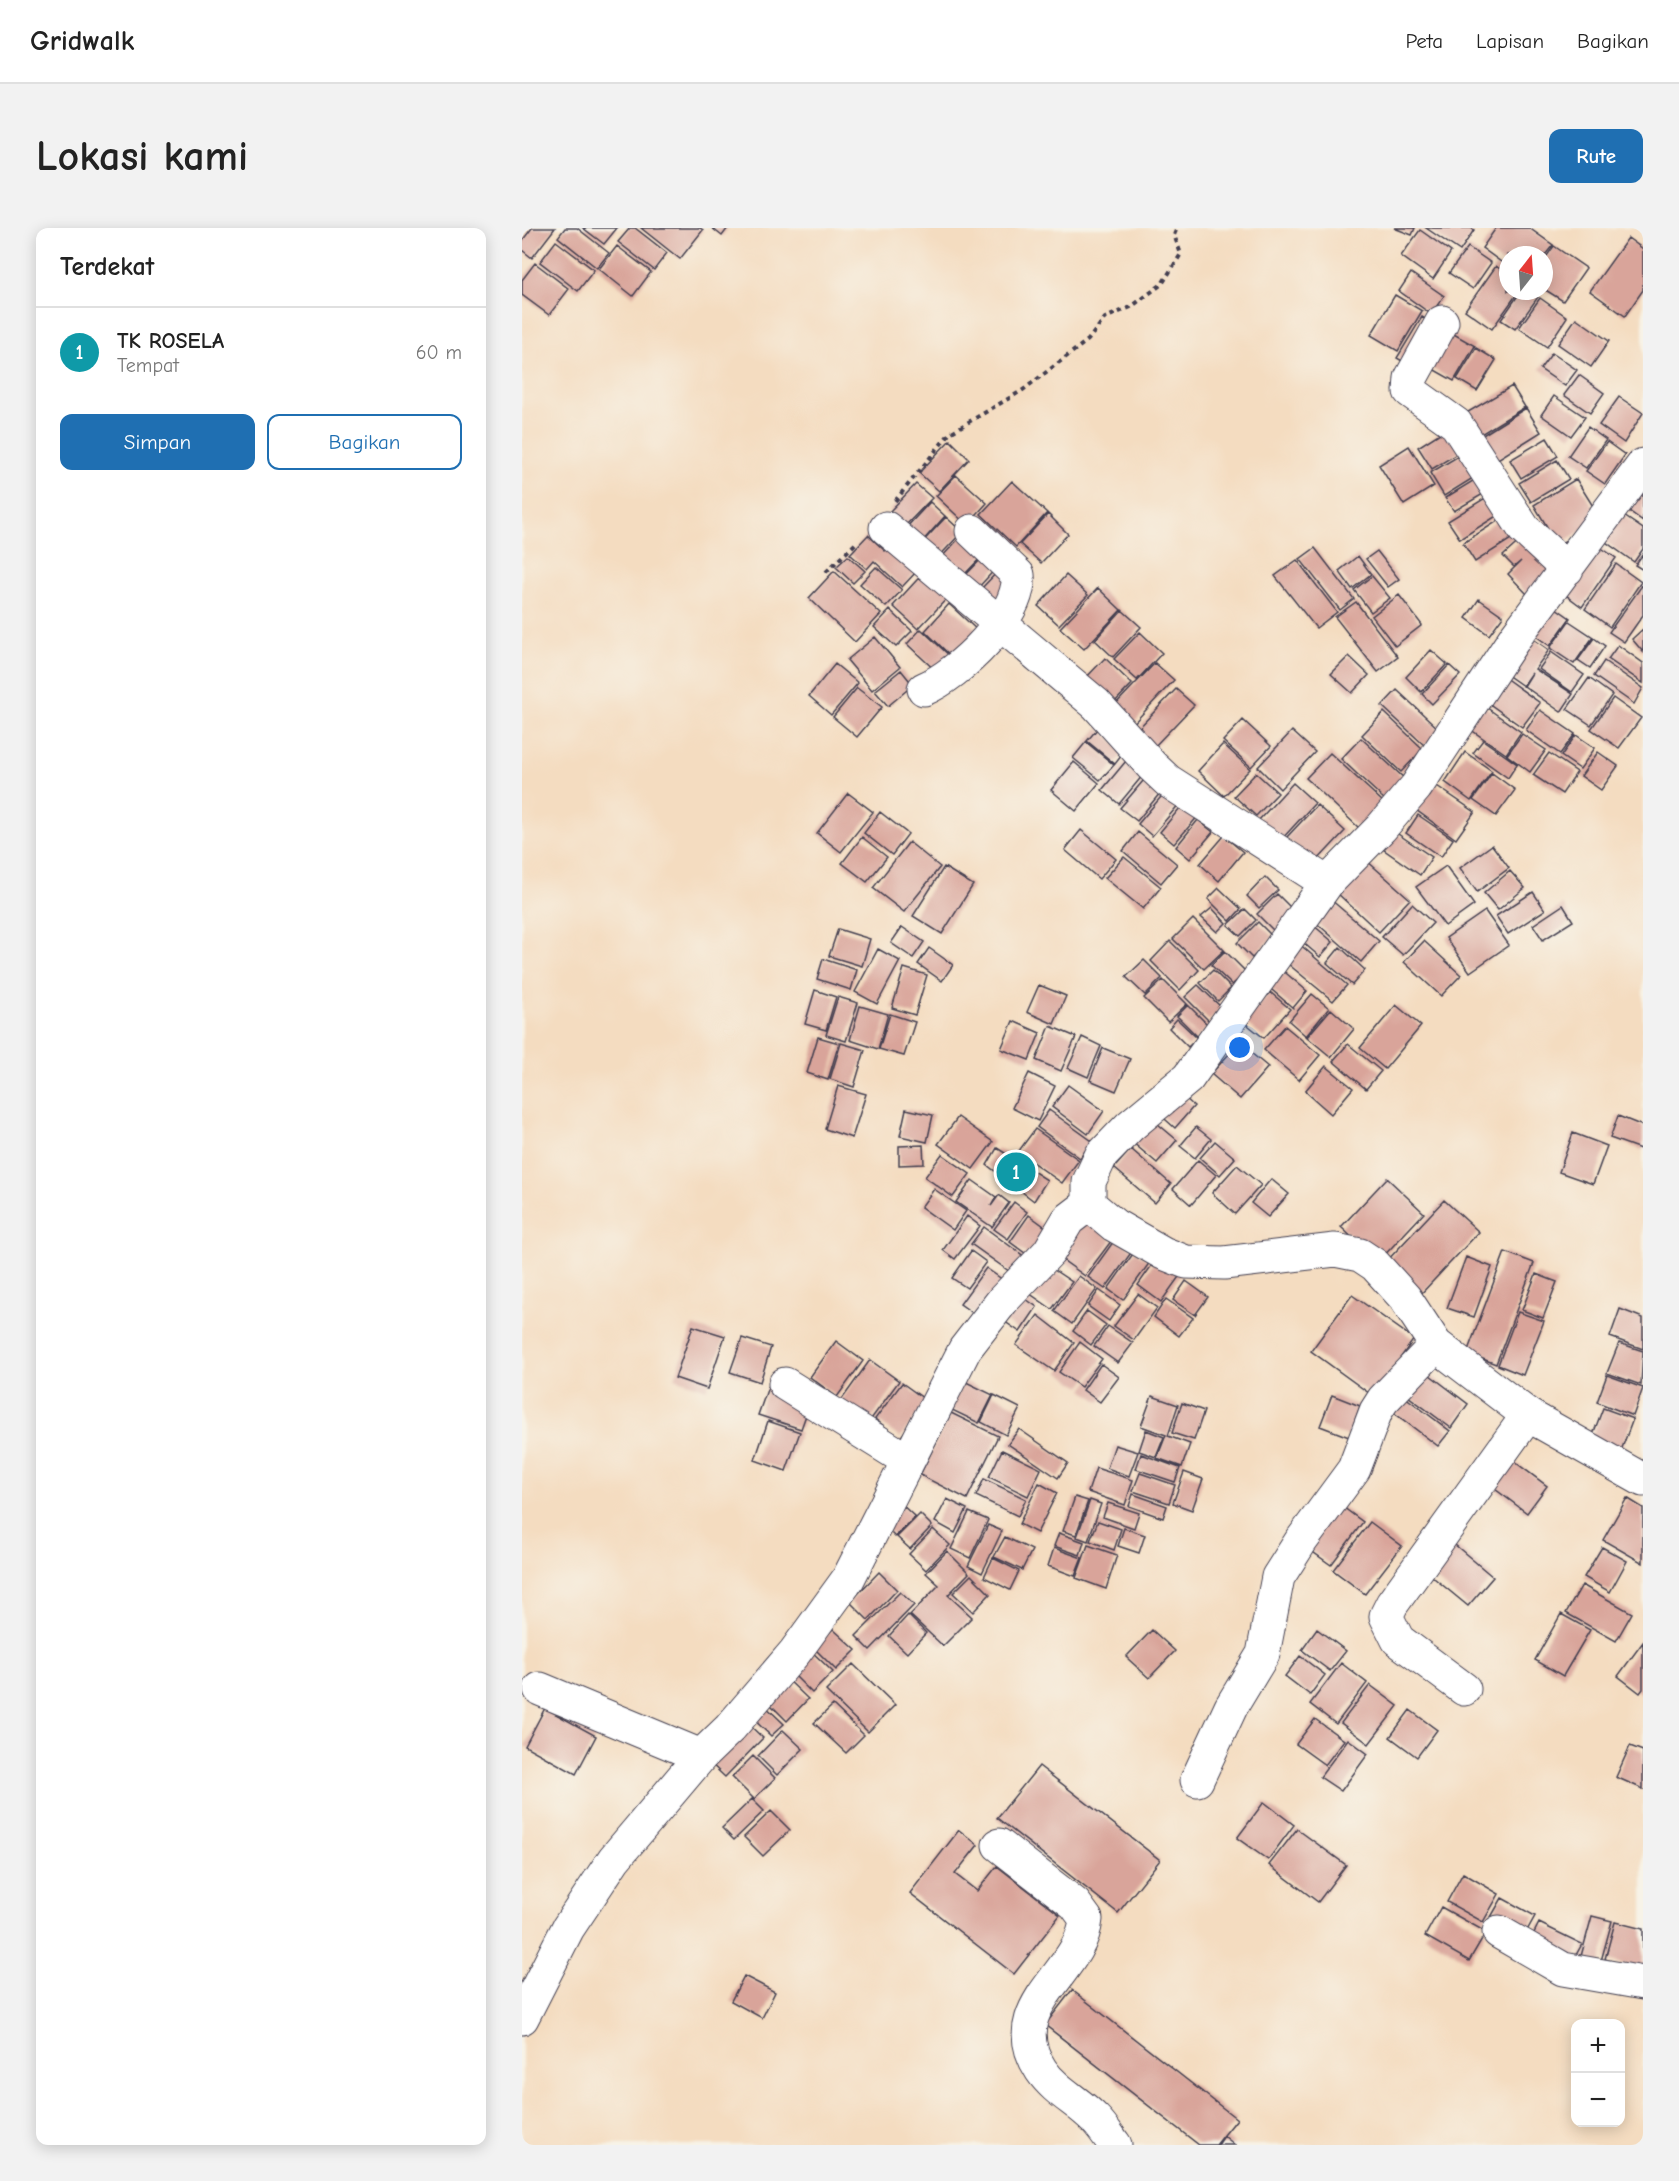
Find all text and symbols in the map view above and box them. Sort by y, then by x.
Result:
text: Gridwalk [30,25,134,57]
text: Peta [1405,29,1443,53]
text: Lapisan [1476,29,1544,53]
text: Bagikan [1577,29,1649,53]
button: Rute [1549,129,1643,183]
text: Lokasi kami [36,132,248,181]
north arrow [1499,246,1553,300]
text: Terdekat [60,252,154,282]
text: TK ROSELA [117,328,224,354]
text: 1 [76,341,83,364]
text: 60 m [416,341,462,364]
text: Tempat [117,354,179,377]
button: Simpan [60,414,255,470]
button: Bagikan [267,414,462,470]
your location [1225,1033,1254,1062]
pin: 1 [996,1150,1036,1194]
map controls [1571,2019,1625,2127]
button: + [1571,2019,1625,2073]
button: − [1571,2073,1625,2127]

